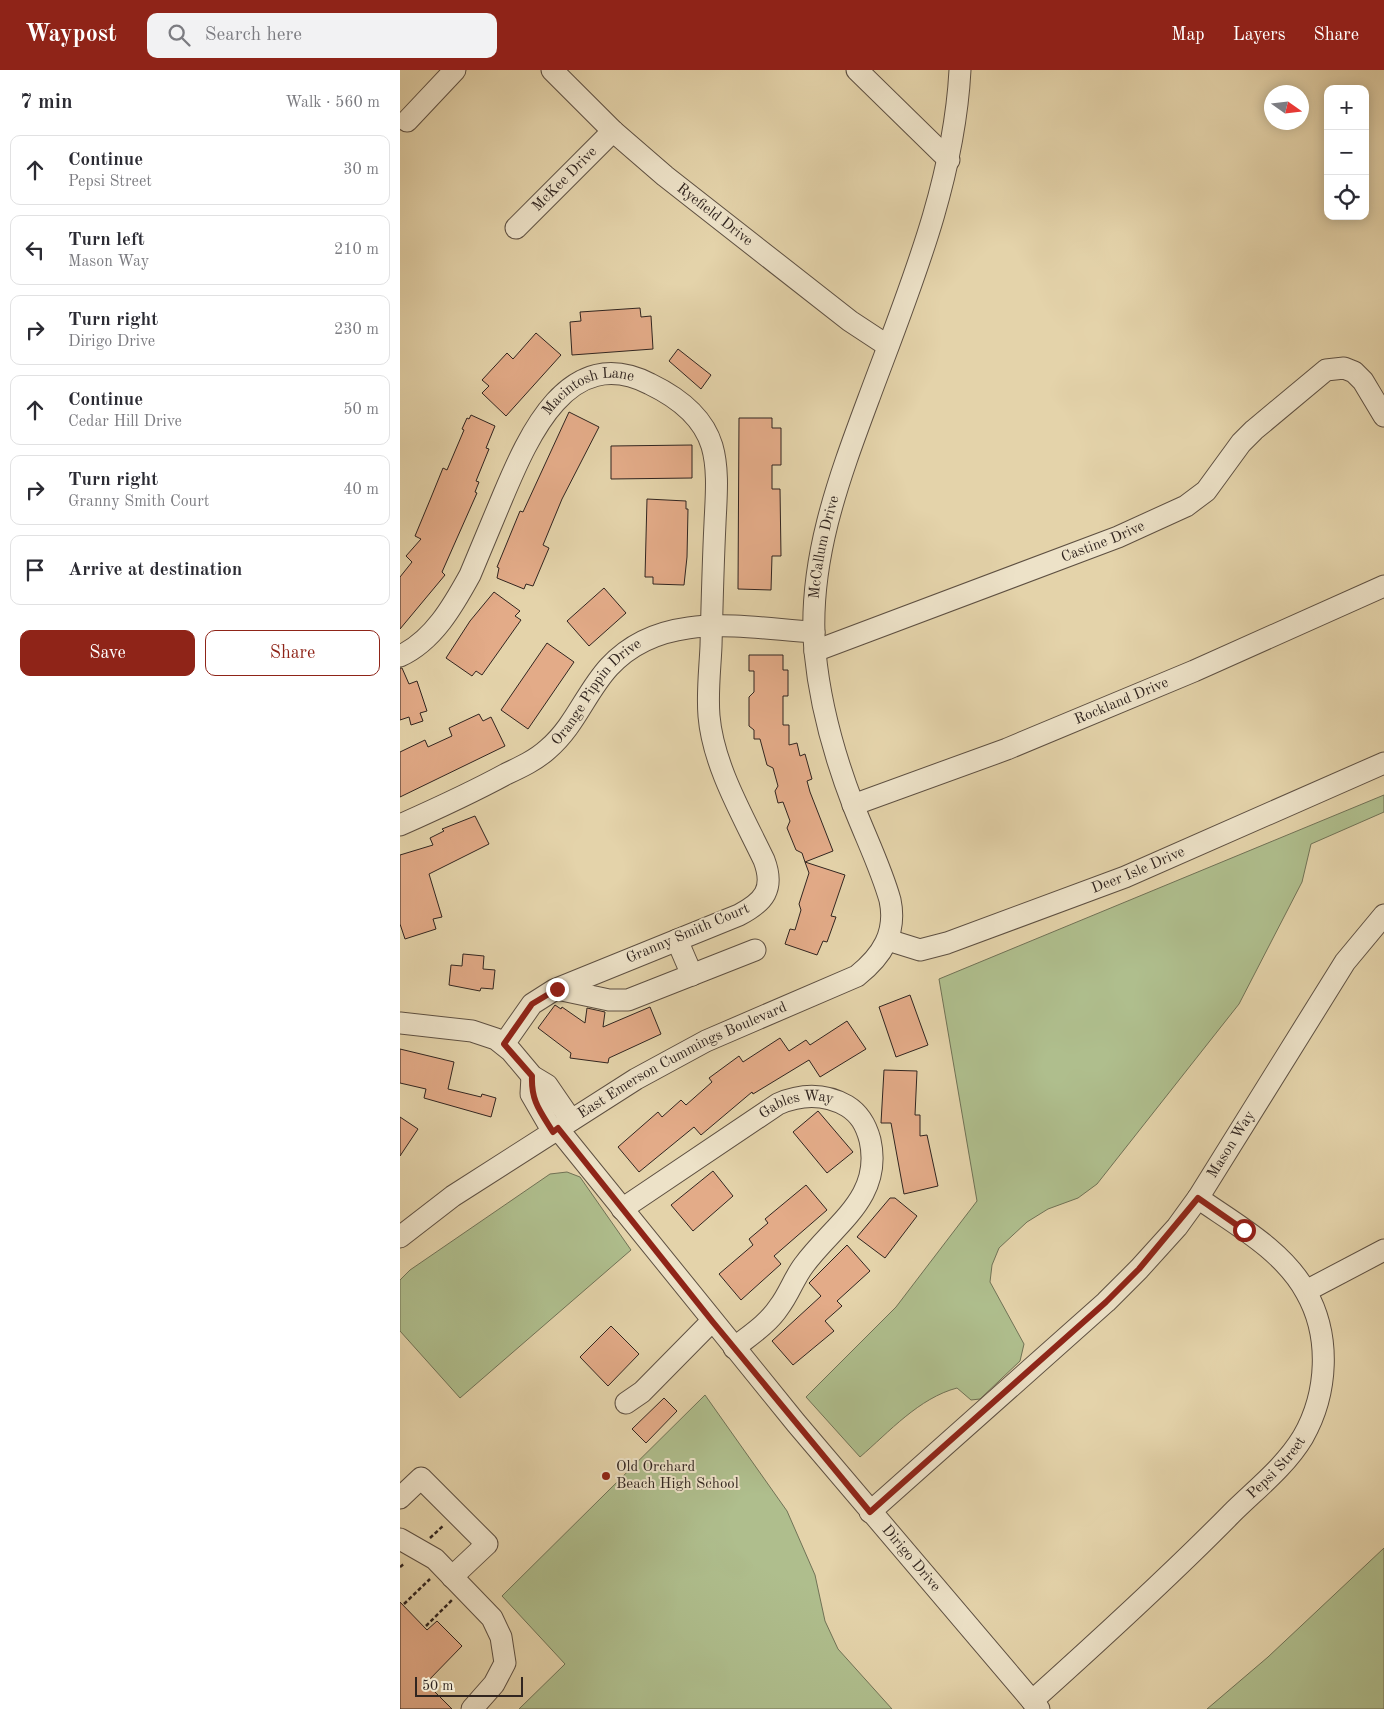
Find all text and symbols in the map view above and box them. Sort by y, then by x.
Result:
search box [147,13,497,58]
icon: search [165,21,193,49]
text: Waypost [25,23,117,47]
text: Search here [205,26,302,45]
text: Map [1171,26,1205,44]
text: Layers [1233,26,1285,44]
text: Share [1313,26,1359,44]
north arrow [1264,85,1309,130]
map controls [1324,85,1369,220]
button: + [1324,85,1369,130]
text: 7 min [20,92,73,113]
text: Walk · 560 m [285,95,380,111]
button: − [1324,130,1369,175]
street label: McKee Drive [530,144,600,214]
text: Continue [68,151,143,170]
icon: ahead [21,156,49,184]
text: 30 m [343,162,379,178]
text: Pepsi Street [68,174,152,190]
button: locate [1324,175,1369,220]
street label: Ryefield Drive [674,181,755,249]
text: Turn left [68,231,145,250]
icon: left [21,236,49,264]
text: 210 m [334,242,379,258]
text: Mason Way [68,254,149,270]
text: Turn right [68,311,158,330]
icon: right [21,316,49,344]
text: 230 m [334,322,379,338]
text: Dirigo Drive [68,334,155,350]
street label: Macintosh Lane [540,366,636,418]
text: Continue [68,391,143,410]
icon: ahead [21,396,49,424]
text: 50 m [343,402,379,418]
text: Cedar Hill Drive [68,414,182,430]
text: Turn right [68,471,158,490]
icon: right [21,476,49,504]
text: 40 m [343,482,379,498]
text: Granny Smith Court [68,494,209,510]
street label: McCallum Drive [807,494,842,599]
street label: Castine Drive [1059,518,1147,565]
icon: arrive [21,556,49,584]
text: Arrive at destination [68,561,242,580]
button: Save [20,630,195,676]
button: Share [205,630,380,676]
street label: Orange Pippin Drive [549,636,644,748]
street label: Rockland Drive [1072,675,1171,727]
street label: Deer Isle Drive [1090,844,1187,896]
street label: Granny Smith Court [624,901,752,967]
route end [546,978,569,1001]
street label: East Emerson Cummings Boulevard [575,1000,789,1122]
street label: Gables Way [757,1089,835,1122]
street label: Mason Way [1205,1108,1258,1181]
route start [1233,1219,1256,1242]
street label: Pepsi Street [1244,1434,1309,1502]
place label: Old Orchard Beach High School [616,1460,739,1492]
marker: Old Orchard Beach High School [600,1470,612,1482]
street label: Dirigo Drive [879,1522,943,1595]
scale bar [415,1674,522,1697]
text: 50 m [422,1679,453,1693]

